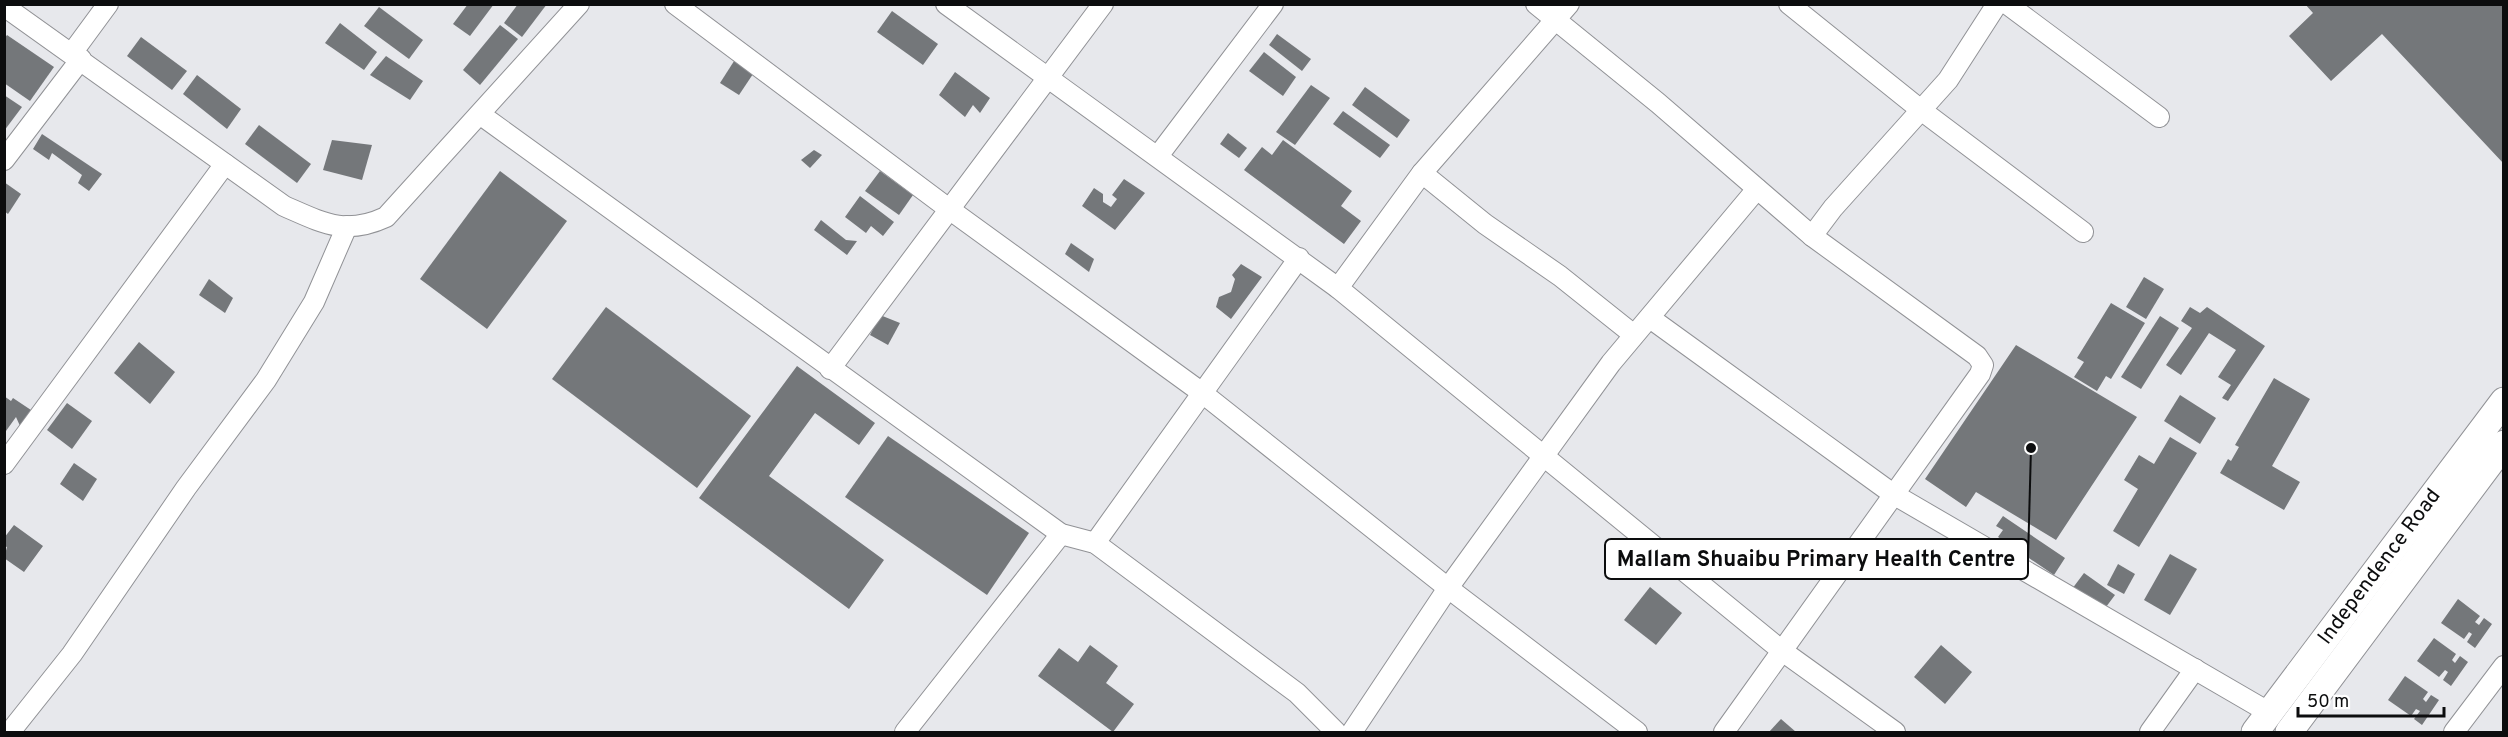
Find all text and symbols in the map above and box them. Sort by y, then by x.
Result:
street label: Independence Road [2312,483,2447,650]
callout: Mallam Shuaibu Primary Health Centre [1605,539,2028,579]
text: Mallam Shuaibu Primary Health Centre [1617,547,2015,574]
scale bar [2298,680,2444,718]
text: 50 m [2307,691,2349,714]

